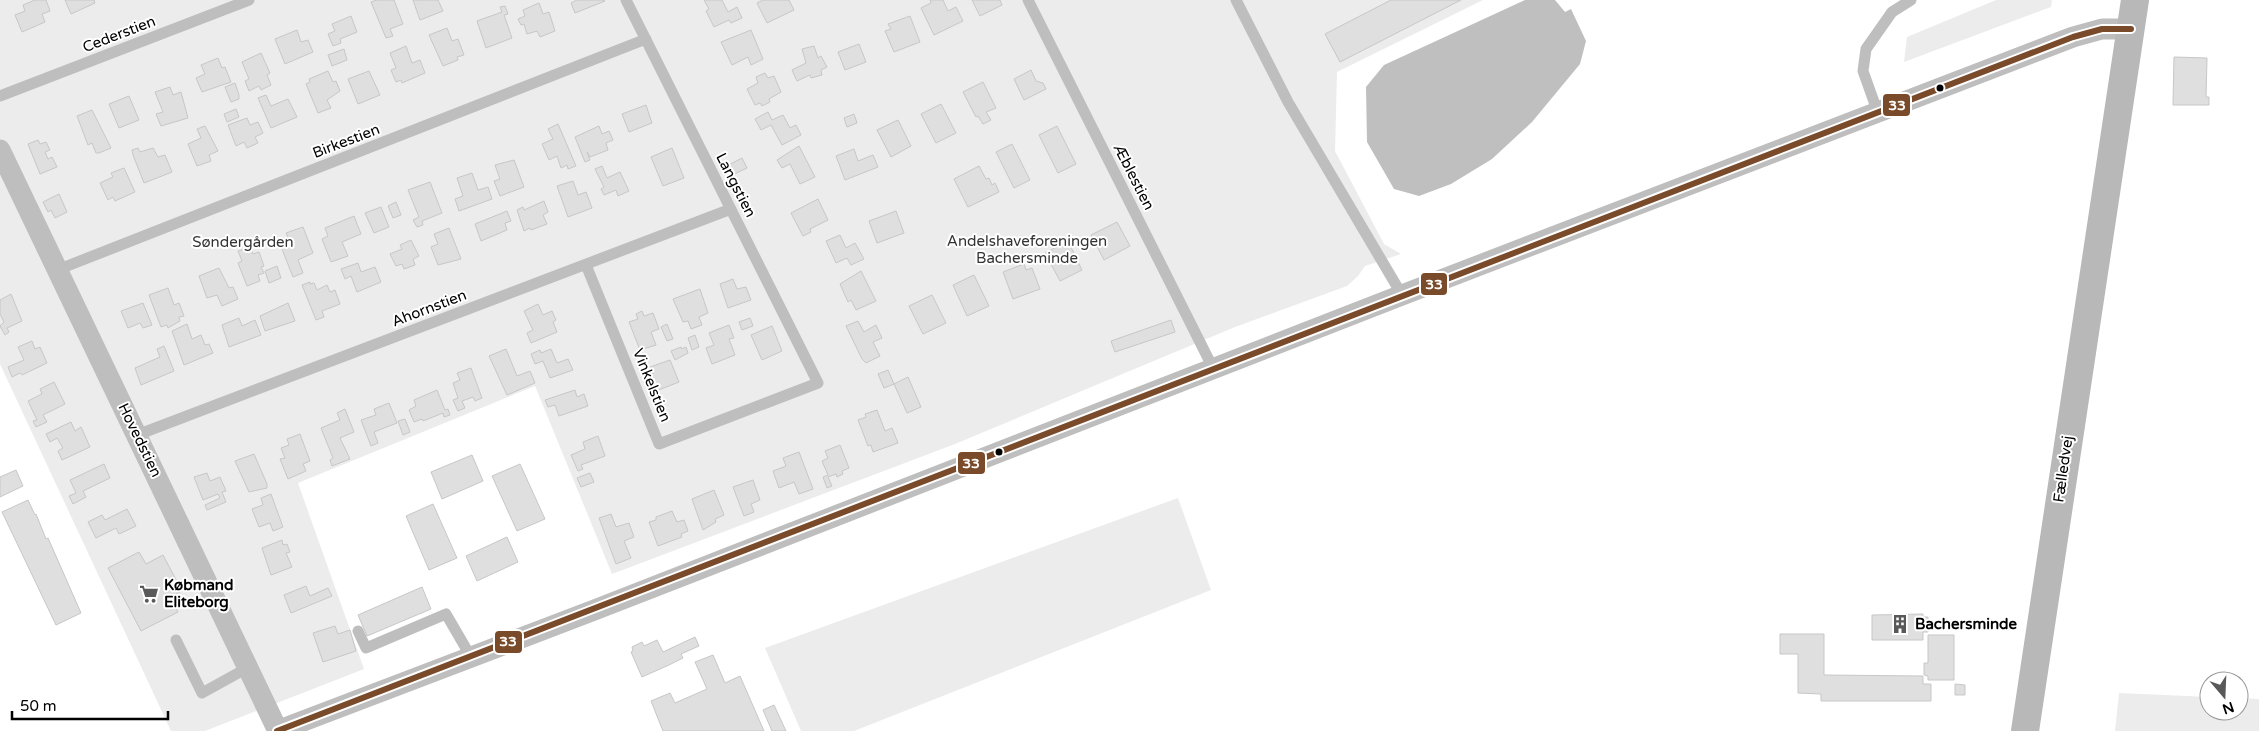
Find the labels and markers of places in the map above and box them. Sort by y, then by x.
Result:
unlabelled marker [1935,83,1945,93]
unlabelled marker [994,447,1004,457]
place label: Købmand Eliteborg [164,576,233,612]
supermarket icon: Købmand Eliteborg [138,583,160,605]
building icon: Bachersminde [1889,613,1911,635]
place label: Bachersminde [1915,615,2017,633]

